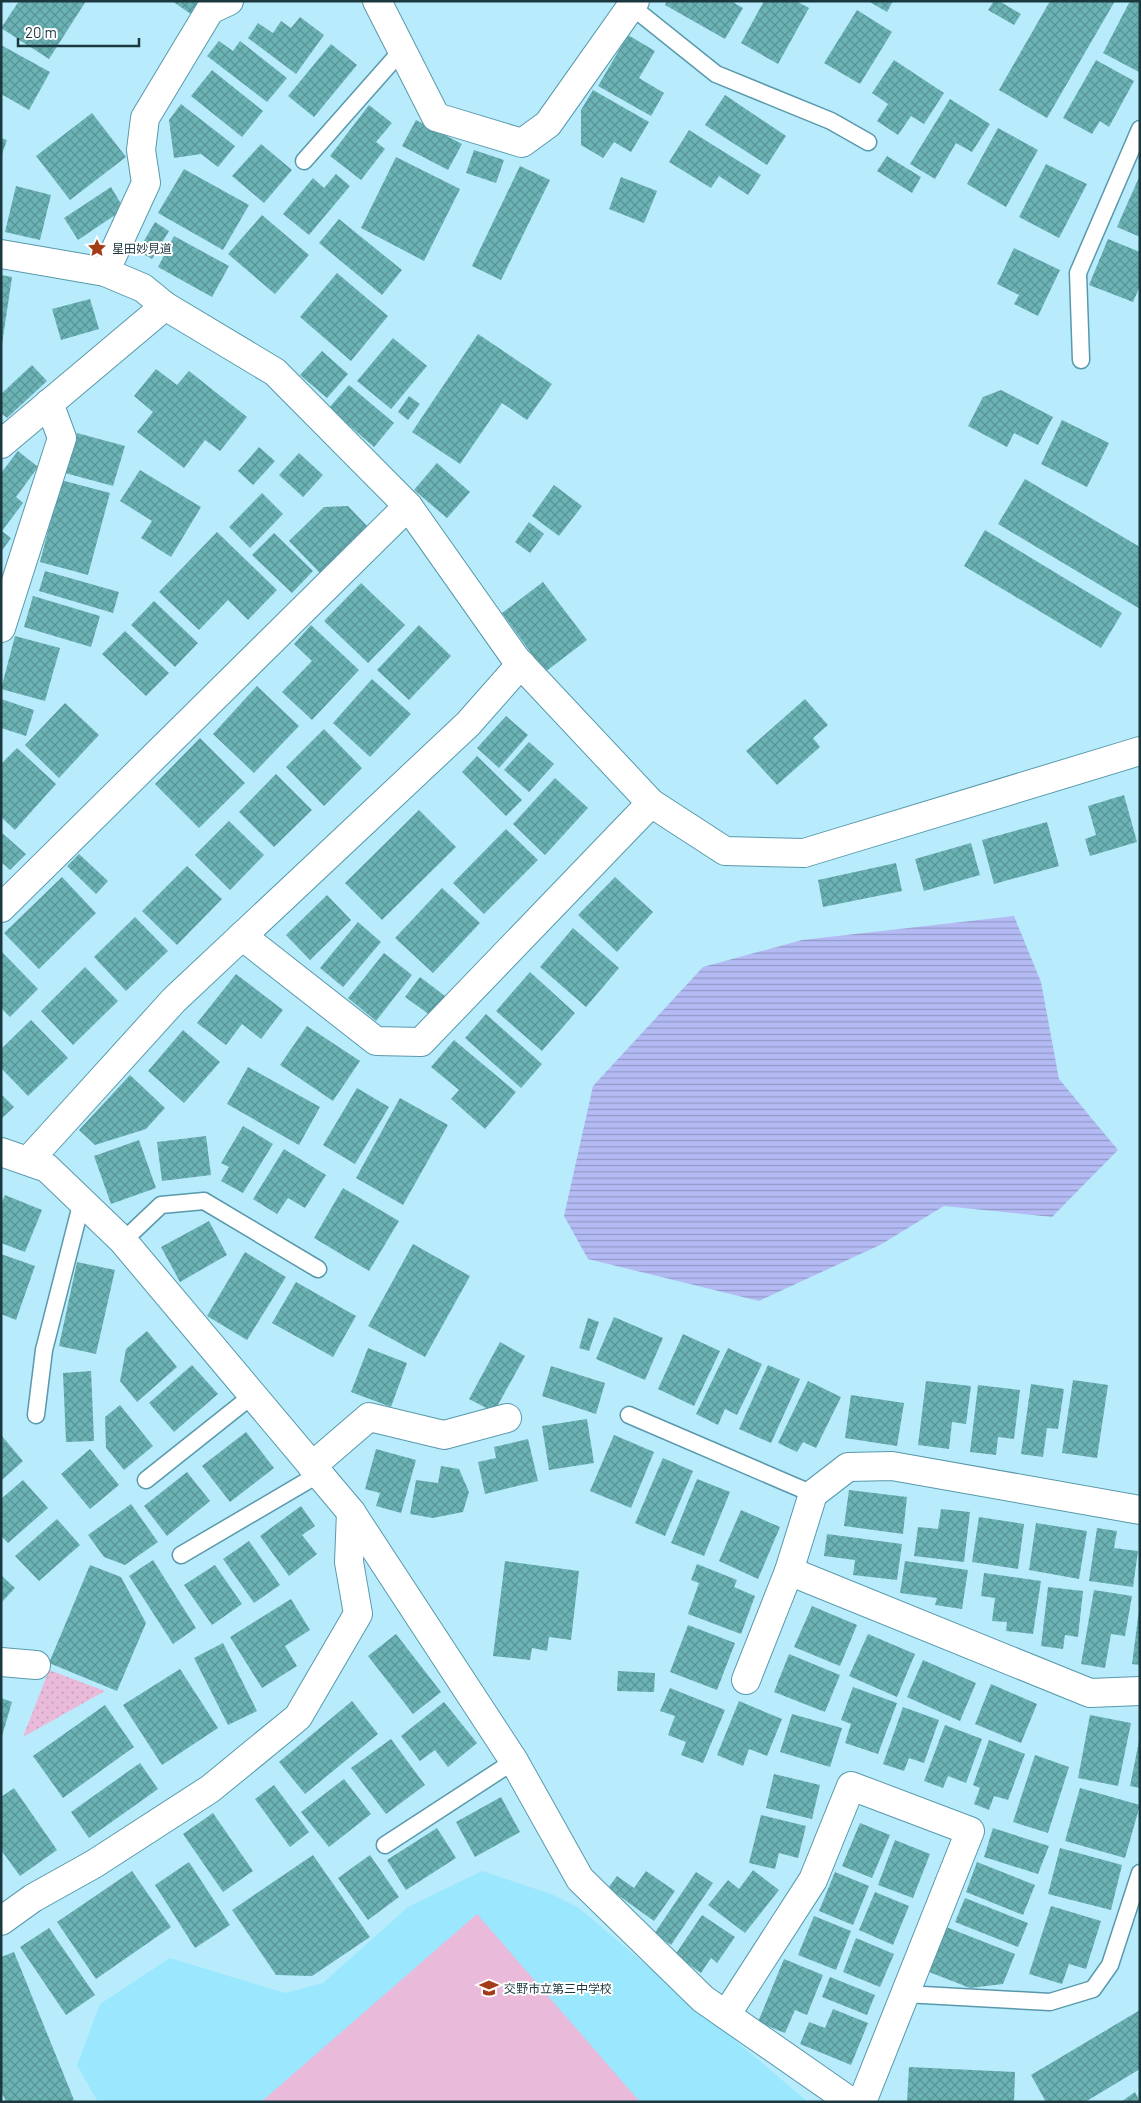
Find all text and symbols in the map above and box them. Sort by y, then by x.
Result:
scale bar [18,15,139,47]
text: 20 m [25,23,57,41]
place icon: 星田妙見道 [86,237,108,259]
place label: 星田妙見道 [112,241,172,255]
school or university icon: 交野市立第三中学校 [478,1977,500,1999]
place label: 交野市立第三中学校 [504,1981,612,1995]

